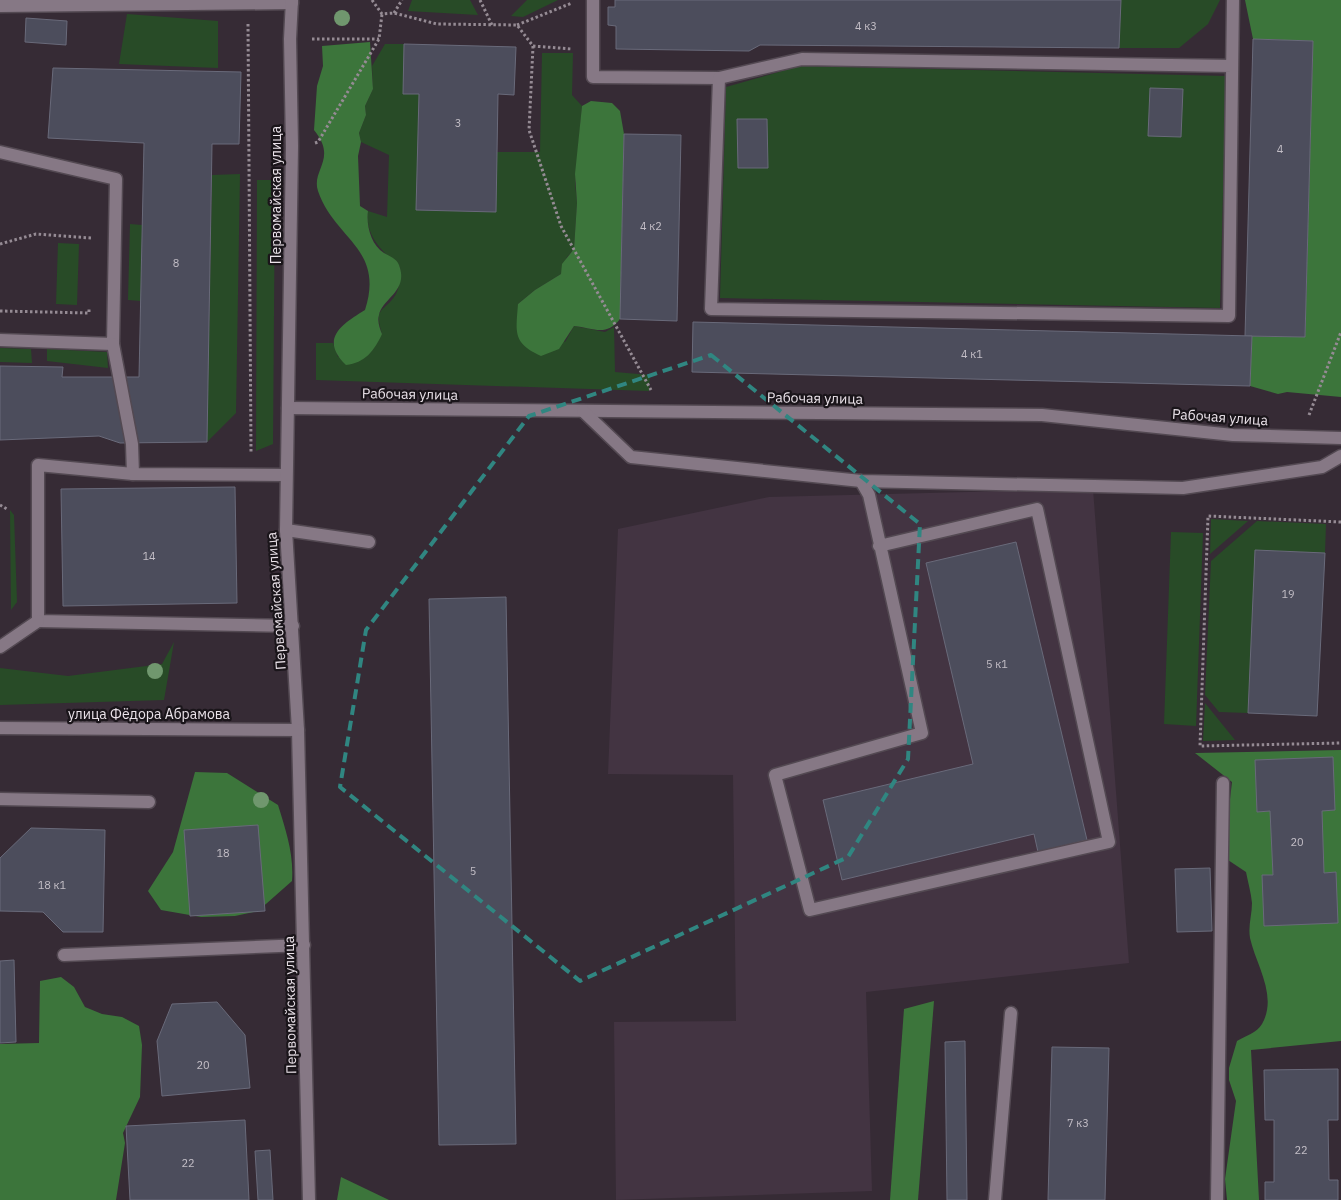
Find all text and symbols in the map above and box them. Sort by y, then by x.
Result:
house number: 4 к3 [855,19,877,33]
house number: 3 [455,116,461,130]
street label: Первомайская улица [267,125,285,264]
house number: 4 [1277,142,1284,156]
house number: 4 к2 [640,219,662,233]
house number: 8 [173,256,179,270]
house number: 4 к1 [961,347,983,361]
street label: Рабочая улица [362,384,459,404]
street label: Рабочая улица [767,388,864,408]
street label: Рабочая улица [1171,405,1269,429]
street label: Первомайская улица [262,531,290,671]
house number: 14 [142,549,156,563]
house number: 19 [1281,587,1295,601]
house number: 5 к1 [986,657,1008,671]
street label: улица Фёдора Абрамова [68,705,230,723]
house number: 20 [1290,835,1304,849]
house number: 18 [216,846,230,860]
house number: 5 [470,864,476,878]
house number: 18 к1 [38,878,67,892]
street label: Первомайская улица [280,935,300,1074]
house number: 20 [196,1058,210,1072]
house number: 7 к3 [1067,1116,1089,1130]
house number: 22 [1294,1143,1308,1157]
house number: 22 [181,1156,195,1170]

